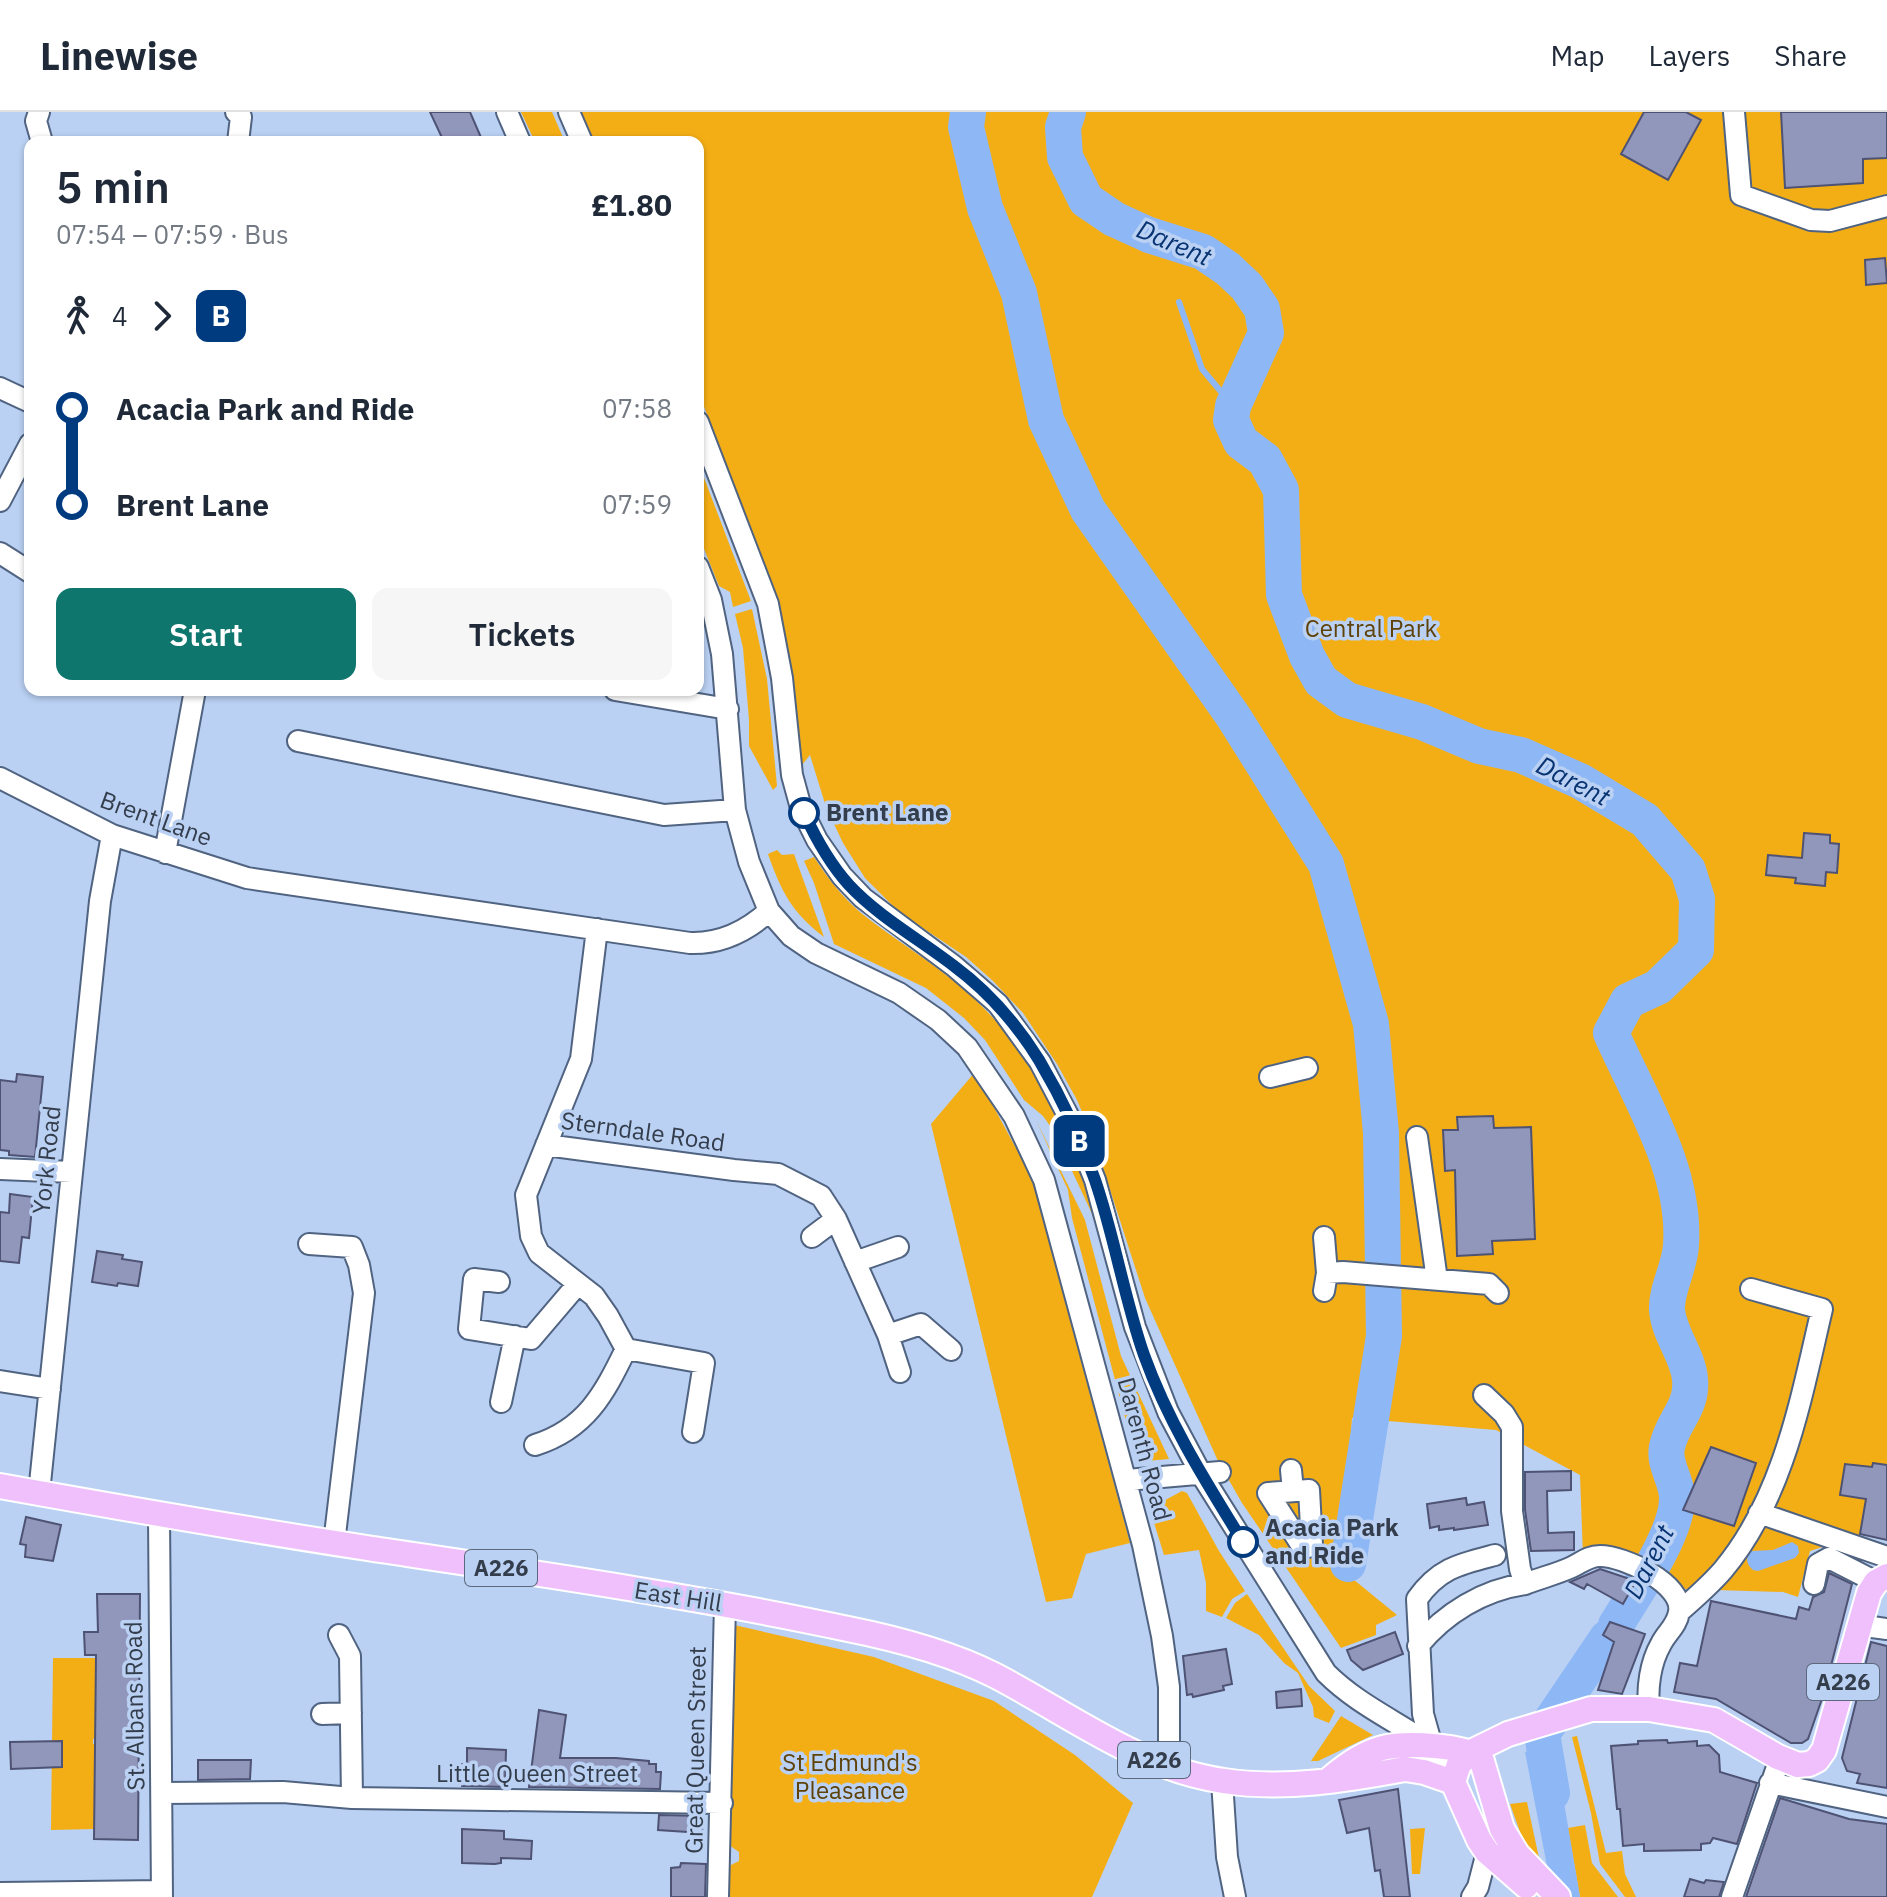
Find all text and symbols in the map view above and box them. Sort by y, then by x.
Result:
text: Linewise [40,31,198,80]
text: Map [1550,37,1604,74]
text: Layers [1648,37,1730,74]
text: Share [1774,37,1847,74]
text: 5 min [56,158,170,215]
text: £1.80 [591,185,672,224]
water label: Darent [1132,211,1217,273]
text: 07:54 – 07:59 · Bus [56,217,289,251]
icon: walk [56,294,100,338]
icon: forward [140,294,184,338]
text: B [212,297,230,334]
text: 4 [112,299,128,333]
text: Acacia Park and Ride [116,389,414,428]
text: 07:58 [602,391,672,425]
text: Brent Lane [116,485,269,524]
text: 07:59 [602,487,672,521]
button: Start [56,588,356,680]
button: Tickets [372,588,672,680]
park label: Central Park [1305,612,1438,644]
water label: Darent [1531,747,1616,813]
street label: Brent Lane [96,783,217,853]
place label: Brent Lane [826,796,949,828]
marker: Brent Lane [789,798,819,828]
street label: York Road [24,1104,68,1216]
street label: Sterndale Road [559,1104,727,1158]
line badge: B [1053,1115,1105,1167]
text: B [1070,1122,1088,1159]
street label: Darenth Road [1110,1373,1179,1524]
place label: Acacia Park and Ride [1265,1511,1399,1571]
water label: Darent [1615,1519,1681,1604]
marker: Acacia Park and Ride [1228,1527,1258,1557]
road number: A226 [465,1550,537,1586]
street label: East Hill [632,1573,724,1619]
street label: St. Albans Road [117,1621,151,1791]
street label: Great Queen Street [677,1646,713,1854]
road number: A226 [1807,1664,1879,1700]
road number: A226 [1118,1742,1190,1778]
park label: St Edmund's Pleasance [782,1746,918,1806]
street label: Little Queen Street [436,1757,638,1789]

